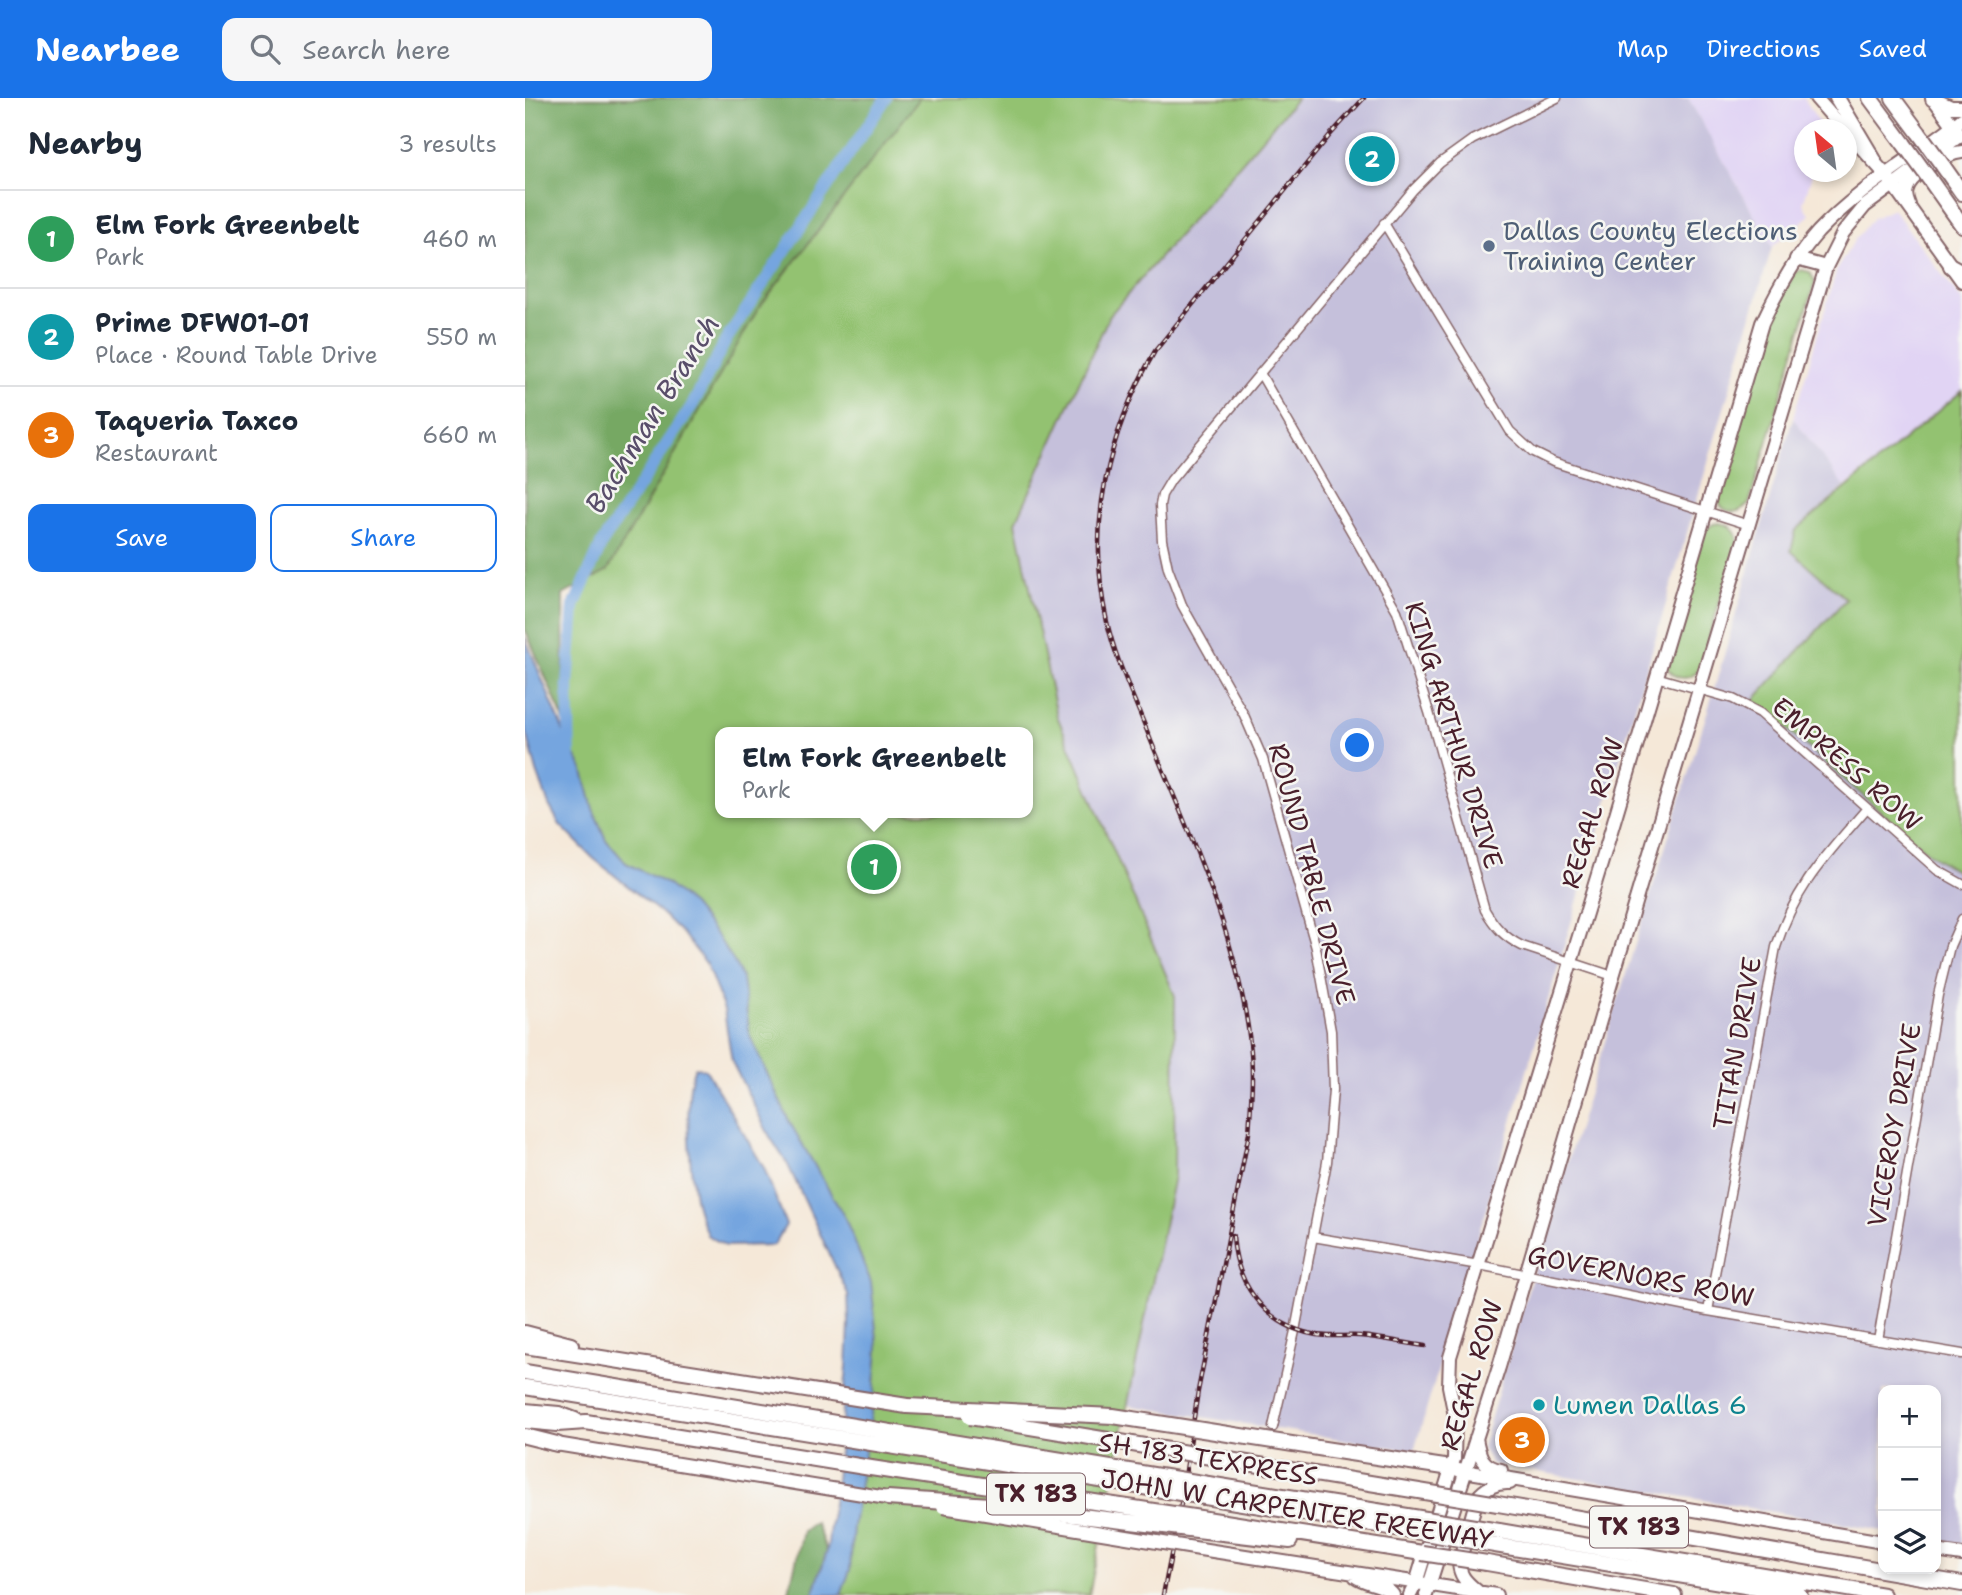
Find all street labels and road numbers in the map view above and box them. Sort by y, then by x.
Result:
street label: KING ARTHUR DRIVE [1397,597,1512,873]
street label: EMPRESS ROW [1765,689,1930,838]
street label: REGAL ROW [1552,733,1631,893]
street label: ROUND TABLE DRIVE [1261,739,1364,1008]
street label: TITAN DRIVE [1704,954,1769,1132]
street label: VICEROY DRIVE [1858,1020,1929,1230]
street label: GOVERNORS ROW [1525,1236,1757,1315]
street label: REGAL ROW [1431,1295,1510,1455]
street label: SH 183 TEXPRESS [1096,1424,1320,1493]
street label: JOHN W CARPENTER FREEWAY [1098,1460,1496,1557]
road number: TX 183 [987,1474,1085,1514]
road number: TX 183 [1590,1506,1688,1548]

